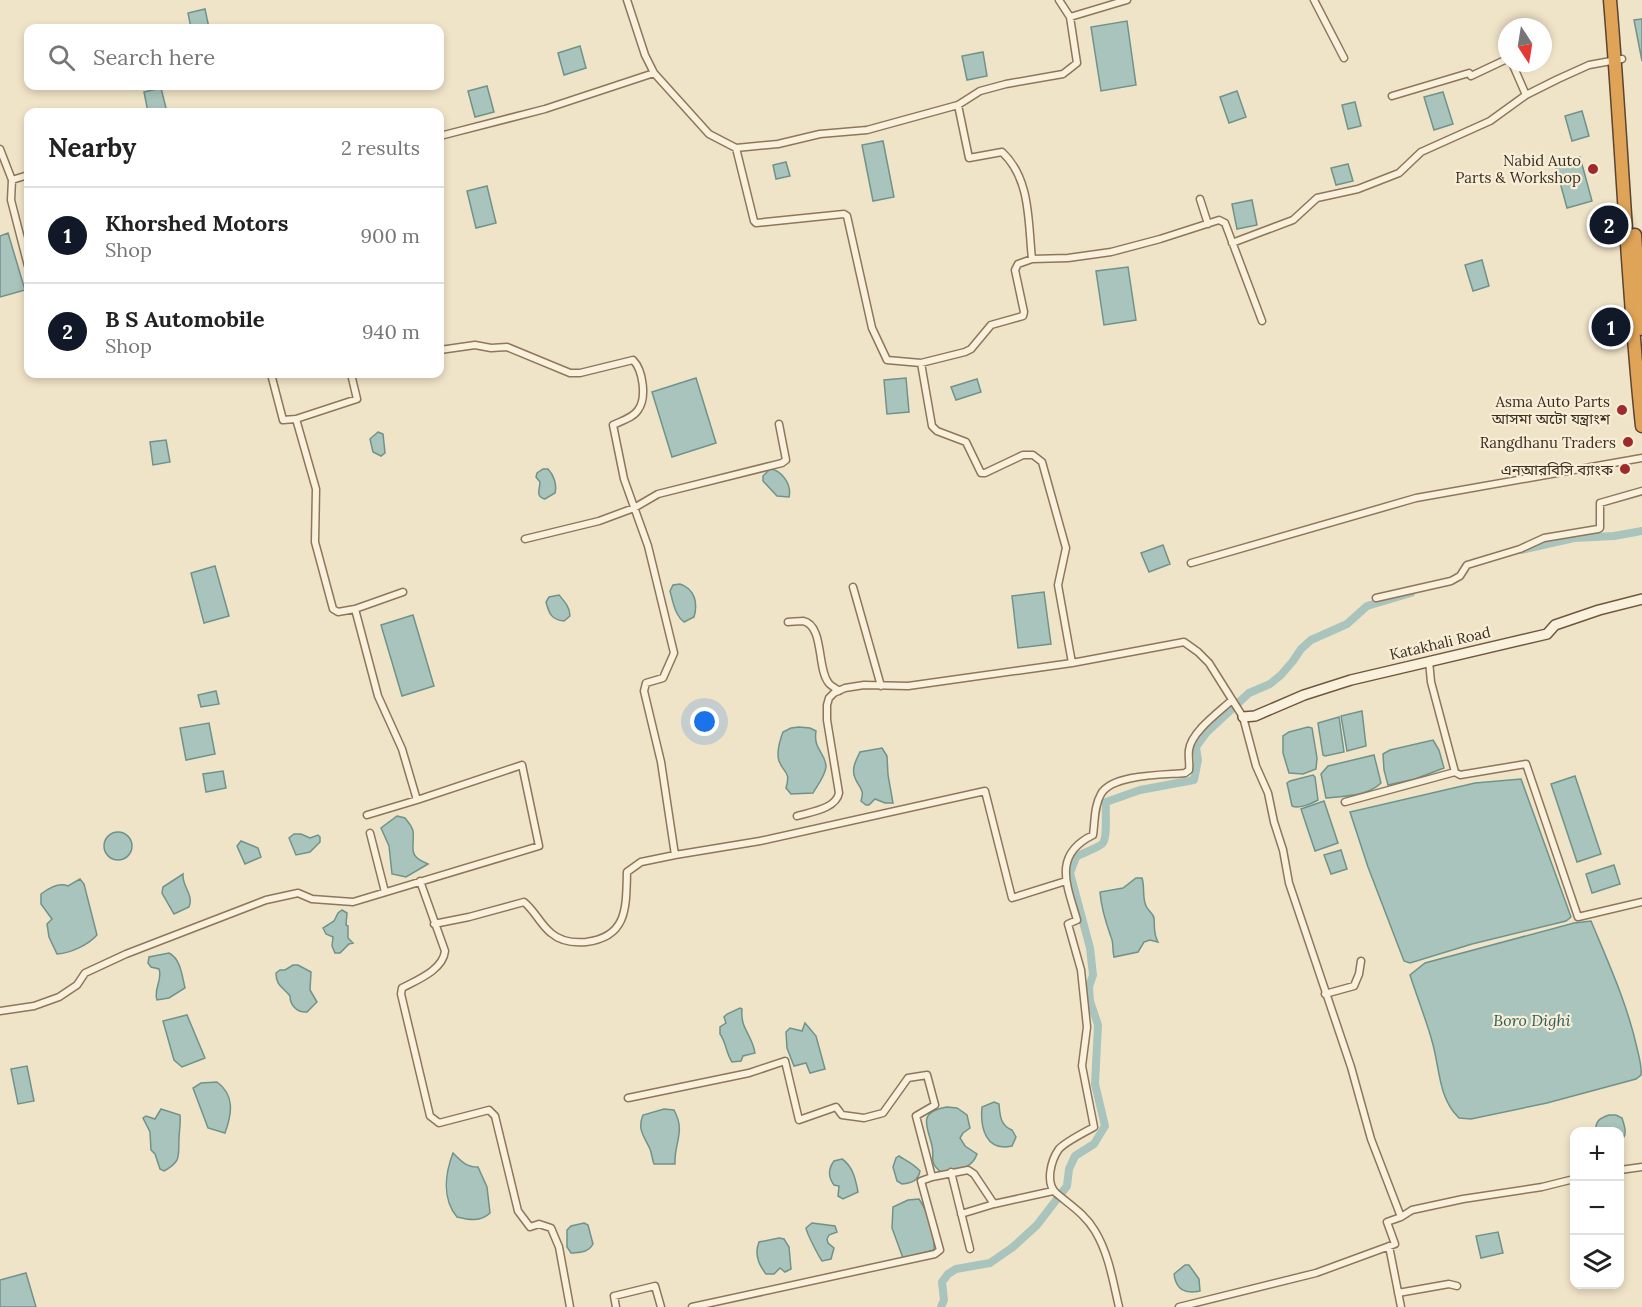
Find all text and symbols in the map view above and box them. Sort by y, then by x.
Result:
north arrow [1498,18,1552,72]
search box [24,24,444,90]
icon: search [45,41,78,74]
text: Search here [93,43,215,71]
text: Nearby [48,131,136,164]
text: 2 results [341,135,420,160]
place label: Nabid Auto Parts & Workshop [1455,151,1581,187]
marker: Nabid Auto Parts & Workshop [1586,162,1600,176]
pin: 2 [1590,202,1628,248]
text: Khorshed Motors [105,209,288,237]
text: 1 [63,223,72,248]
text: 900 m [360,223,420,248]
text: Shop [105,237,152,262]
pin: 1 [1592,304,1630,350]
text: B S Automobile [105,305,265,333]
text: 2 [62,319,73,344]
text: 940 m [362,319,420,344]
text: Shop [105,333,152,358]
place label: Asma Auto Parts আসমা অটো যন্ত্রাংশ [1491,392,1611,428]
marker: Asma Auto Parts আসমা অটো যন্ত্রাংশ [1615,403,1629,417]
place label: Rangdhanu Traders [1480,433,1616,452]
marker: Rangdhanu Traders [1621,435,1635,449]
place label: এনআরবিসি ব্যাংক [1501,460,1614,479]
marker: এনআরবিসি ব্যাংক [1618,462,1632,476]
street label: Katakhali Road [1388,622,1492,664]
your location [690,707,719,736]
water label: Boro Dighi [1493,1010,1571,1030]
map controls [1570,1127,1624,1289]
button: + [1570,1127,1624,1181]
button: − [1570,1181,1624,1235]
button: layers [1570,1235,1624,1289]

